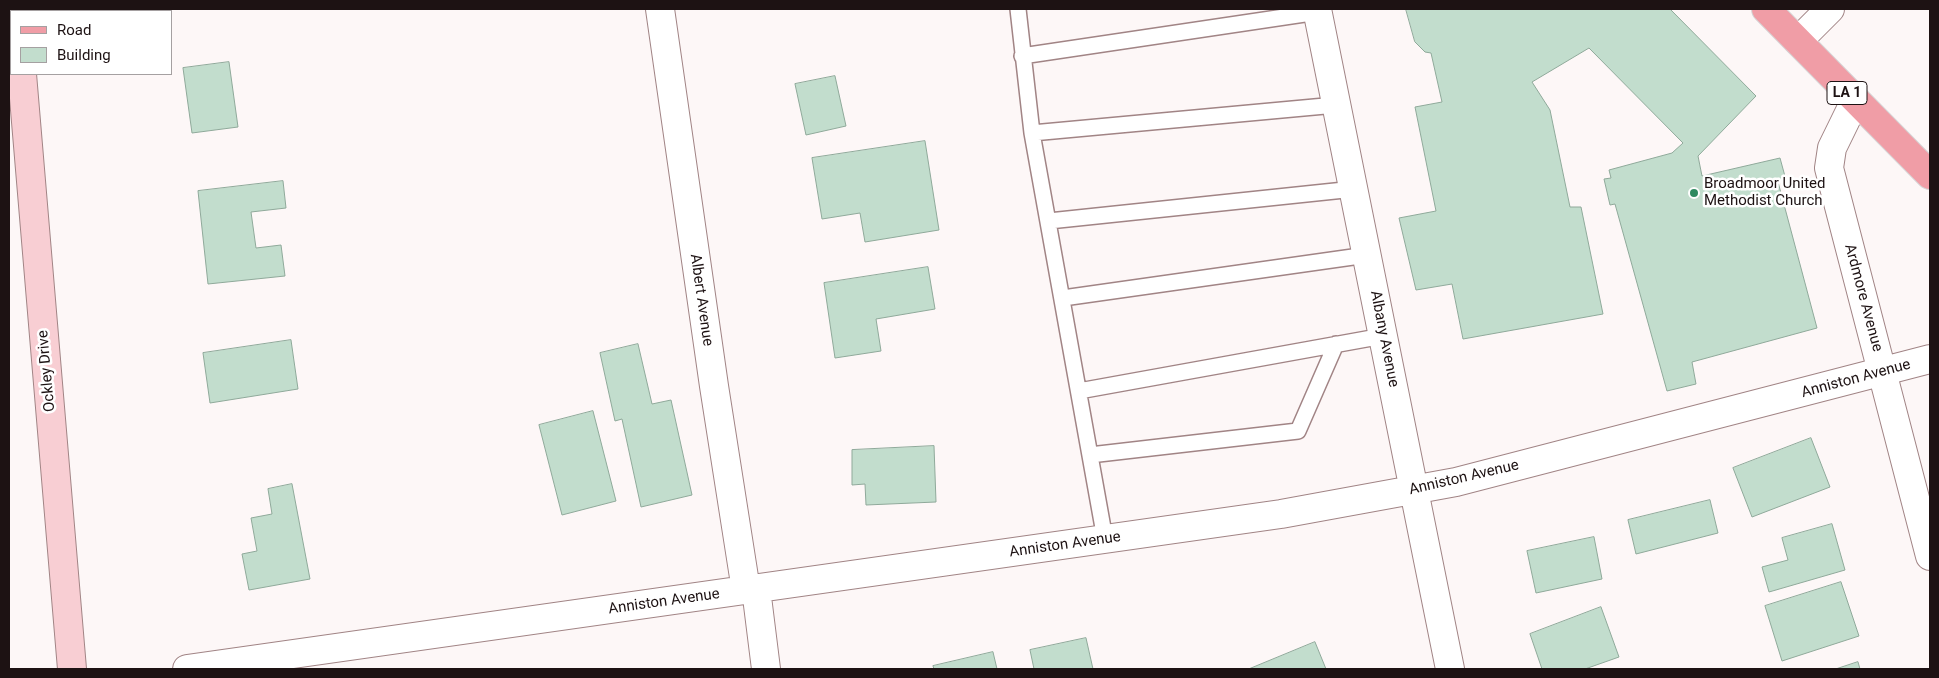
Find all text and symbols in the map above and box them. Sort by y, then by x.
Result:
legend [10,10,172,75]
text: Road [57,21,91,39]
text: Building [57,46,111,64]
road number: LA 1 [1827,82,1867,105]
place label: Broadmoor United Methodist Church [1704,175,1826,210]
marker: Broadmoor United Methodist Church [1688,187,1700,199]
street label: Ardmore Avenue [1840,242,1886,354]
street label: Albert Avenue [686,253,716,347]
street label: Albany Avenue [1366,289,1402,389]
street label: Ockley Drive [34,329,60,413]
street label: Anniston Avenue [1800,356,1912,402]
street label: Anniston Avenue [1407,457,1521,499]
street label: Anniston Avenue [1008,528,1122,562]
street label: Anniston Avenue [607,585,721,619]

